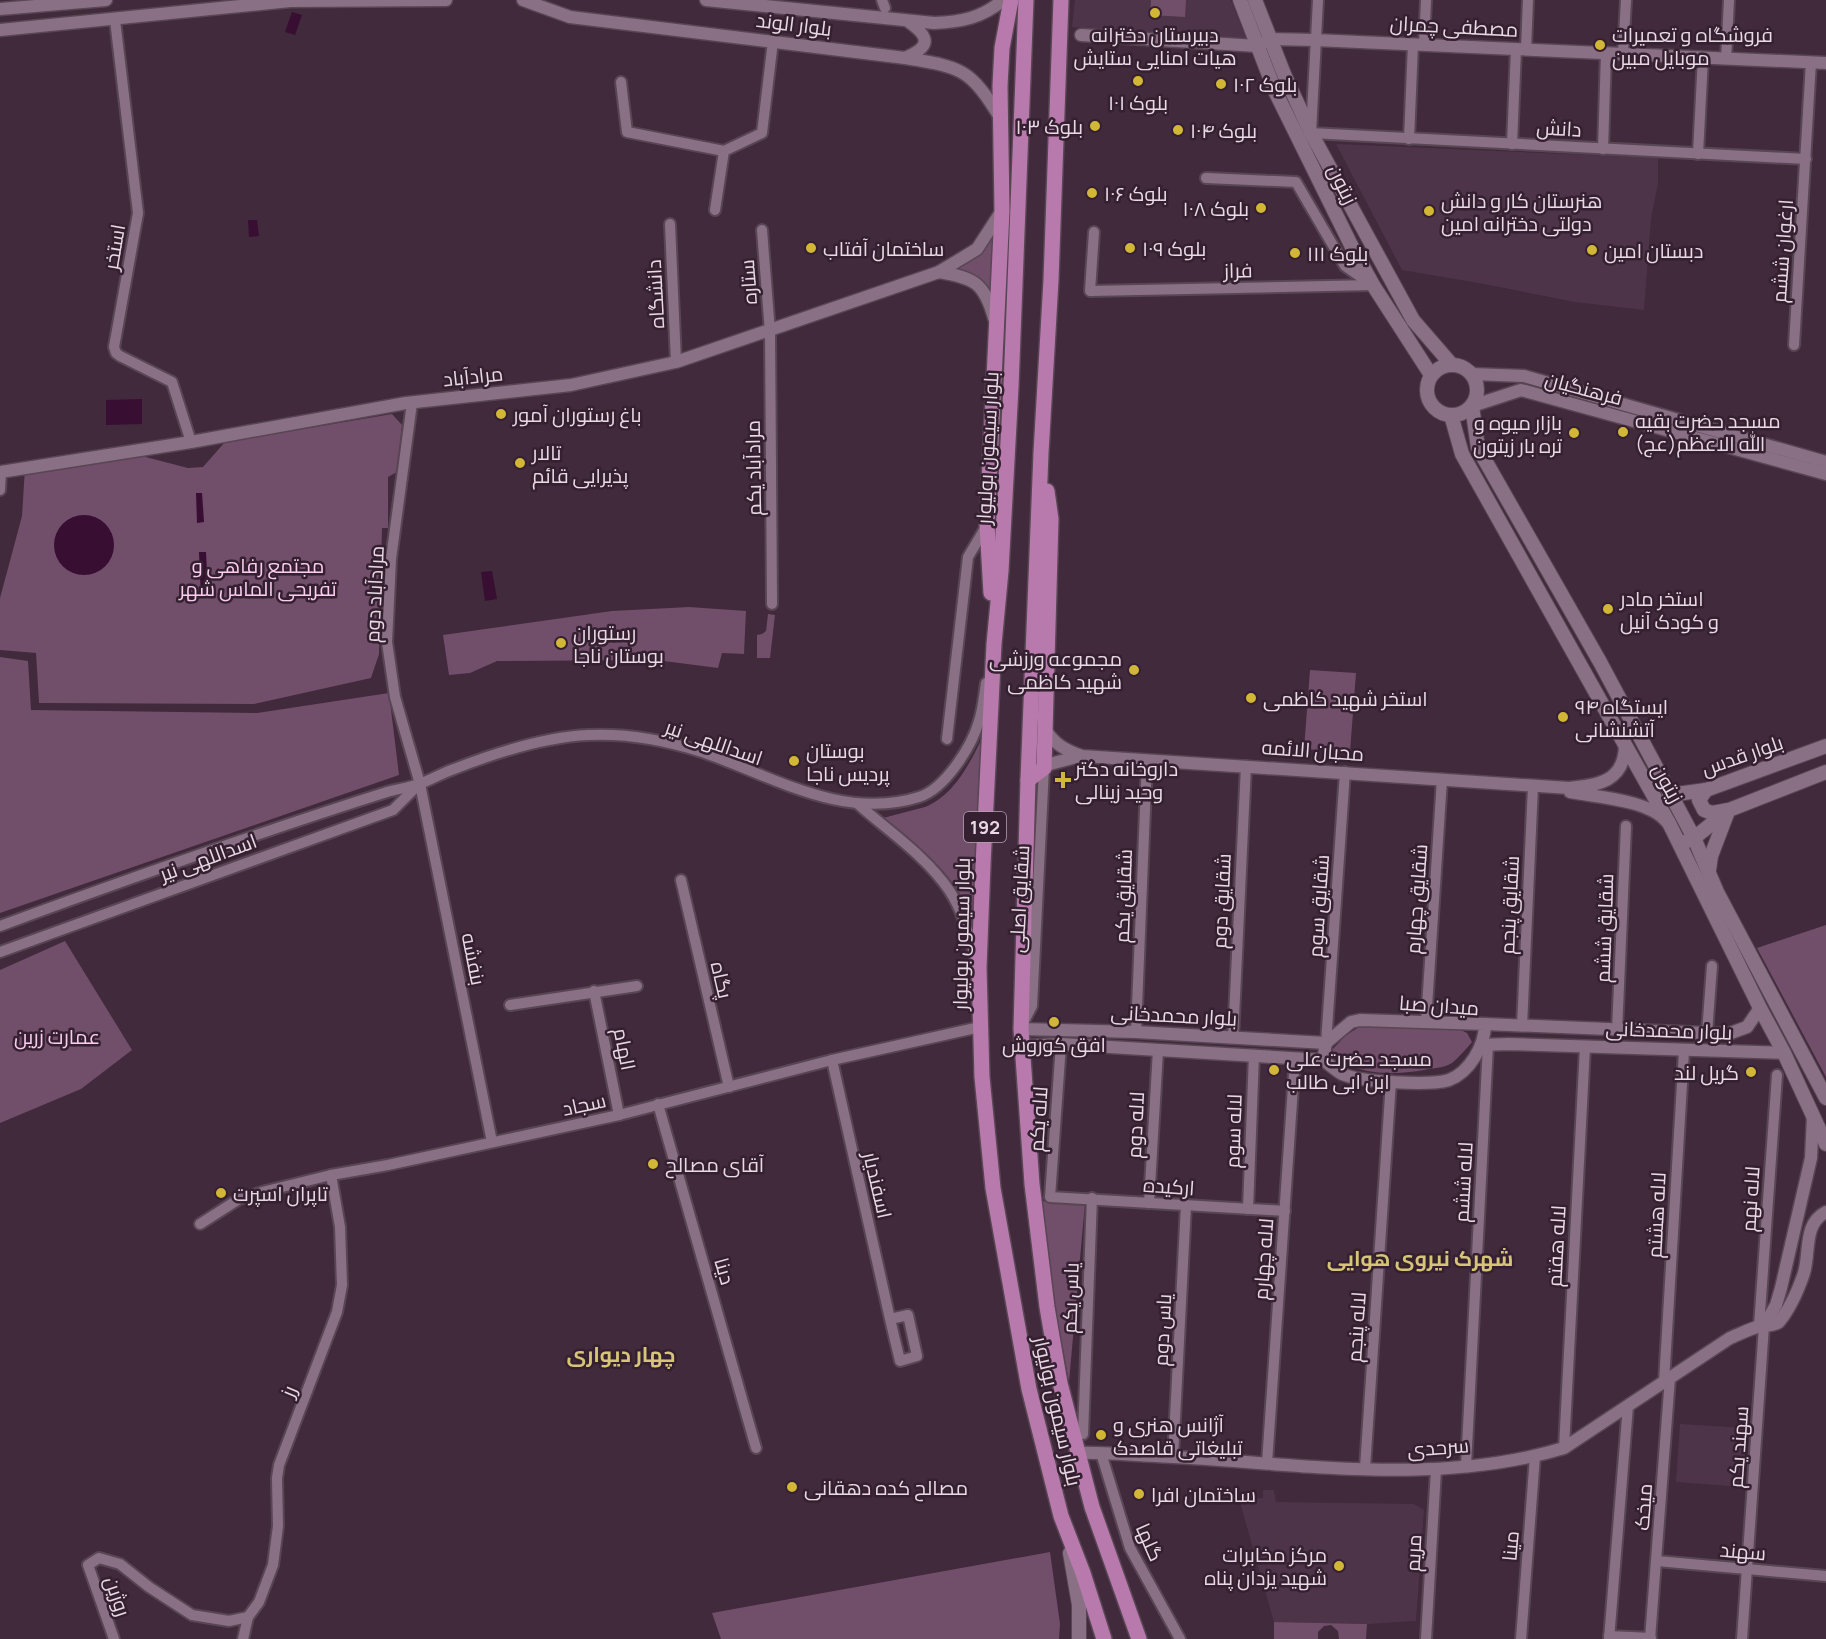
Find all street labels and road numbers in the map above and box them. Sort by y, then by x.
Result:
street label: بلوار الوند [755,6,833,42]
street label: مصطفی چمران [1389,9,1519,43]
street label: دانش [1536,113,1582,143]
street label: زیتون [1322,159,1364,209]
street label: ارغوان ششم [1765,198,1800,304]
street label: استخر [97,222,131,273]
street label: فراز [1222,256,1253,284]
street label: ستاره [733,258,763,306]
street label: دانشگاه [640,259,670,329]
street label: مرادآباد [442,359,504,393]
street label: فرهنگیان [1542,365,1626,411]
street label: بلوار سیمون بولیوار [969,371,1004,526]
street label: مرادآباد یکم [739,420,768,516]
street label: مرادآباد دوم [358,545,391,643]
street label: اسداللهی نیر [661,712,766,771]
street label: بلوار قدس [1698,728,1786,782]
street label: محبان الائمه [1261,733,1365,767]
street label: زیتون [1646,758,1690,808]
road number: 192 [964,812,1006,842]
street label: اسداللهی نیر [155,827,260,887]
street label: شقایق چهارم [1399,843,1434,955]
street label: شقایق اصلی [1003,844,1035,954]
street label: شقایق یکم [1108,848,1139,944]
street label: شقایق دوم [1205,853,1238,949]
street label: شقایق سوم [1301,854,1336,958]
street label: شقایق پنجم [1493,855,1526,955]
street label: بلوار سیمون بولیوار [946,857,976,1012]
street label: شقایق ششم [1589,873,1620,983]
street label: بنفشه [456,931,492,987]
street label: پگاه [705,959,739,1002]
street label: میدان صبا [1398,989,1480,1021]
street label: بلوار محمدخانی [1110,998,1238,1032]
street label: بلوار محمدخانی [1605,1014,1733,1046]
street label: الهام [607,1026,642,1073]
street label: لاله یکم [1022,1085,1055,1153]
street label: سجاد [560,1086,608,1122]
street label: لاله دوم [1120,1091,1151,1159]
street label: لاله سوم [1218,1093,1249,1169]
street label: لاله ششم [1447,1141,1480,1223]
street label: اسفندیار [857,1148,899,1221]
street label: لاله نهم [1734,1165,1767,1233]
street label: ارکیده [1142,1171,1196,1201]
street label: لاله هشتم [1640,1171,1673,1259]
street label: لاله هفتم [1540,1204,1573,1288]
street label: لاله چهارم [1247,1217,1280,1301]
street label: دینا [708,1254,742,1288]
street label: یاس یکم [1055,1261,1086,1334]
street label: لاله پنجم [1340,1291,1373,1363]
street label: یاس دوم [1147,1292,1178,1367]
street label: بلوار سیمون بولیوار [1027,1332,1088,1489]
street label: رز [273,1381,302,1402]
street label: سهند يكم [1722,1405,1755,1489]
street label: سرحدی [1406,1431,1470,1463]
street label: میخک [1628,1483,1658,1531]
street label: گلها [1130,1519,1170,1565]
street label: مینا [1495,1530,1525,1562]
street label: مریم [1399,1534,1428,1572]
street label: سهند [1719,1536,1767,1566]
street label: روژین [99,1572,137,1620]

